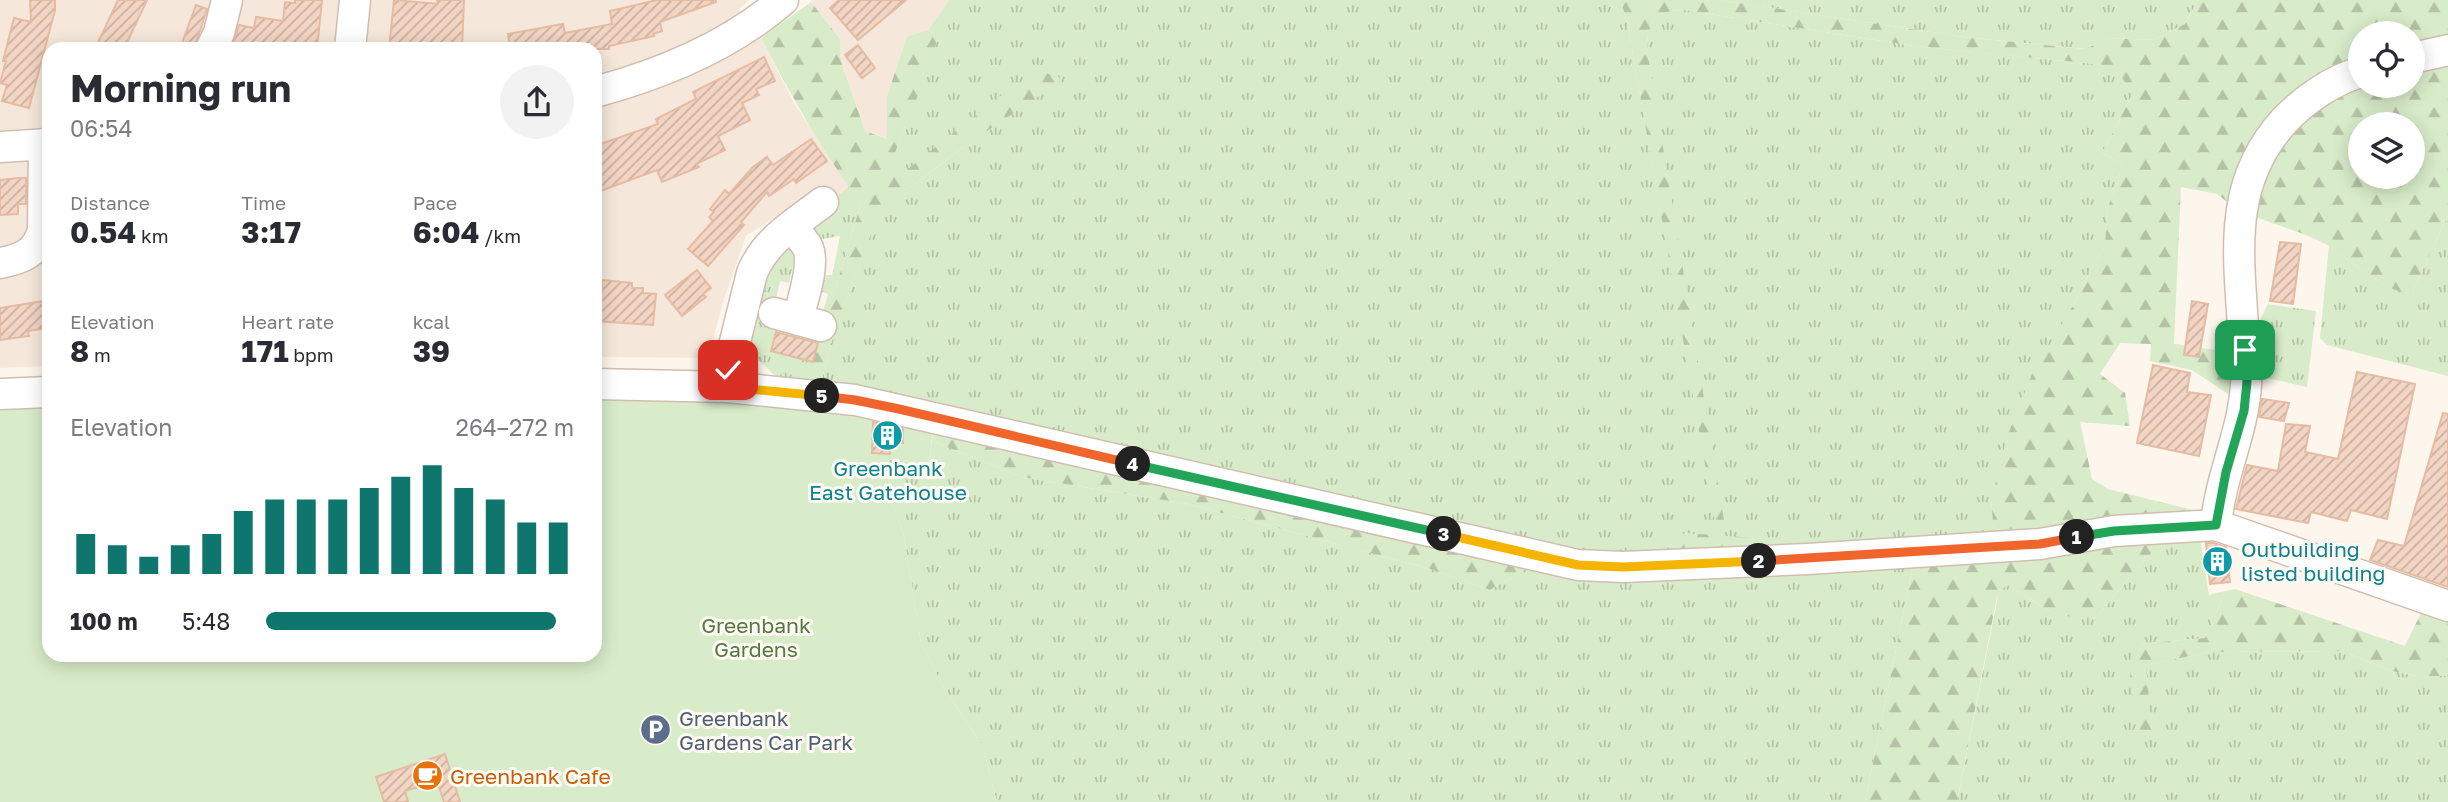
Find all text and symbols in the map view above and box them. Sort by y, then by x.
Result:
map controls [2348,21,2425,189]
button: locate [2348,21,2425,98]
text: Morning run [70,65,291,110]
button: share [500,65,574,139]
button: layers [2348,112,2425,189]
text: 06:54 [70,114,132,142]
text: Distance [70,191,150,214]
text: Time [241,191,286,214]
text: Pace [413,191,457,214]
text: 0.54 [70,214,136,250]
text: 3:17 [241,214,301,250]
text: 6:04 [413,214,480,250]
text: km [136,224,168,247]
text: /km [480,224,521,247]
text: Elevation [70,310,155,333]
text: Heart rate [241,310,334,333]
text: kcal [413,310,450,333]
pin [2215,320,2275,380]
icon: arrive [2226,331,2264,369]
text: 8 [70,333,89,369]
text: 171 [241,333,289,369]
text: 39 [413,333,450,369]
pin [698,340,758,400]
text: m [89,343,111,366]
text: bpm [289,343,334,366]
icon: check [709,351,747,389]
pin: 5 [804,378,840,414]
text: 5 [816,384,827,407]
text: Elevation [70,413,172,441]
text: 264–272 m [456,413,574,441]
building icon: Greenbank East Gatehouse [871,419,905,453]
pin: 4 [1116,447,1150,482]
text: 4 [1127,452,1138,475]
place label: Greenbank East Gatehouse [809,455,967,505]
pin: 3 [1426,516,1462,552]
pin: 1 [2060,520,2094,554]
text: 3 [1438,522,1449,545]
text: 1 [2072,525,2081,548]
place label: Outbuilding listed building [2241,536,2385,586]
pin: 2 [1742,544,1776,578]
building icon: Outbuilding listed building [2201,544,2235,578]
text: 2 [1753,549,1764,572]
text: 100 m [70,607,138,635]
text: 5:48 [182,607,230,635]
park label: Greenbank Gardens [701,612,811,662]
place label: Greenbank Gardens Car Park [679,705,853,755]
parking icon: Greenbank Gardens Car Park [639,713,673,747]
cafe icon: Greenbank Cafe [410,759,444,793]
place label: Greenbank Cafe [450,763,611,789]

